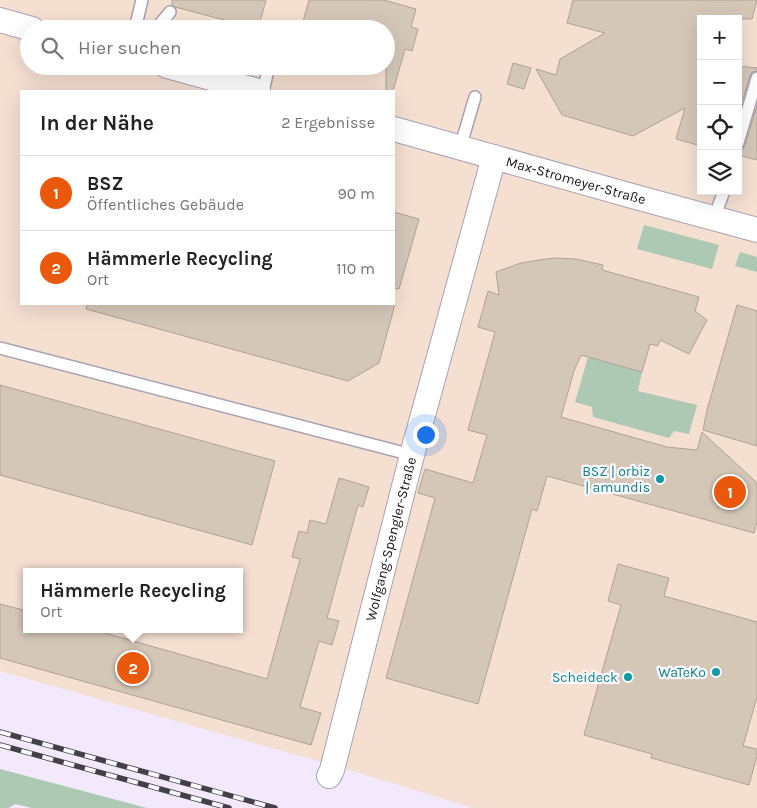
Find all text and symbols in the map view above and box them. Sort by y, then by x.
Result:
map controls [697,15,742,195]
button: + [697,15,742,60]
search box [20,20,395,75]
icon: search [38,34,66,62]
text: Hier suchen [78,37,181,59]
button: − [697,60,742,105]
button: locate [697,105,742,150]
text: In der Nähe [40,111,154,135]
text: 2 Ergebnisse [281,113,375,132]
button: layers [697,150,742,195]
street label: Max-Stromeyer-Straße [504,153,648,208]
text: BSZ [87,173,123,195]
text: 1 [53,184,59,203]
text: 90 m [337,184,375,203]
text: Öffentliches Gebäude [87,195,244,214]
text: Hämmerle Recycling [87,248,273,270]
text: 2 [51,259,61,278]
text: 110 m [336,259,375,278]
text: Ort [87,270,109,289]
your location [413,422,439,448]
street label: Wolfgang-Spengler-Straße [362,455,420,623]
place label: BSZ | orbiz | amundis [582,463,650,496]
marker: BSZ | orbiz | amundis [654,473,666,485]
pin: 1 [714,473,746,511]
popup [23,568,243,633]
text: Hämmerle Recycling [40,580,226,602]
text: Ort [40,602,62,621]
pin: 2 [117,649,149,687]
place label: WaTeKo [658,664,706,681]
marker: WaTeKo [710,666,722,678]
place label: Scheideck [552,669,618,686]
marker: Scheideck [622,671,634,683]

